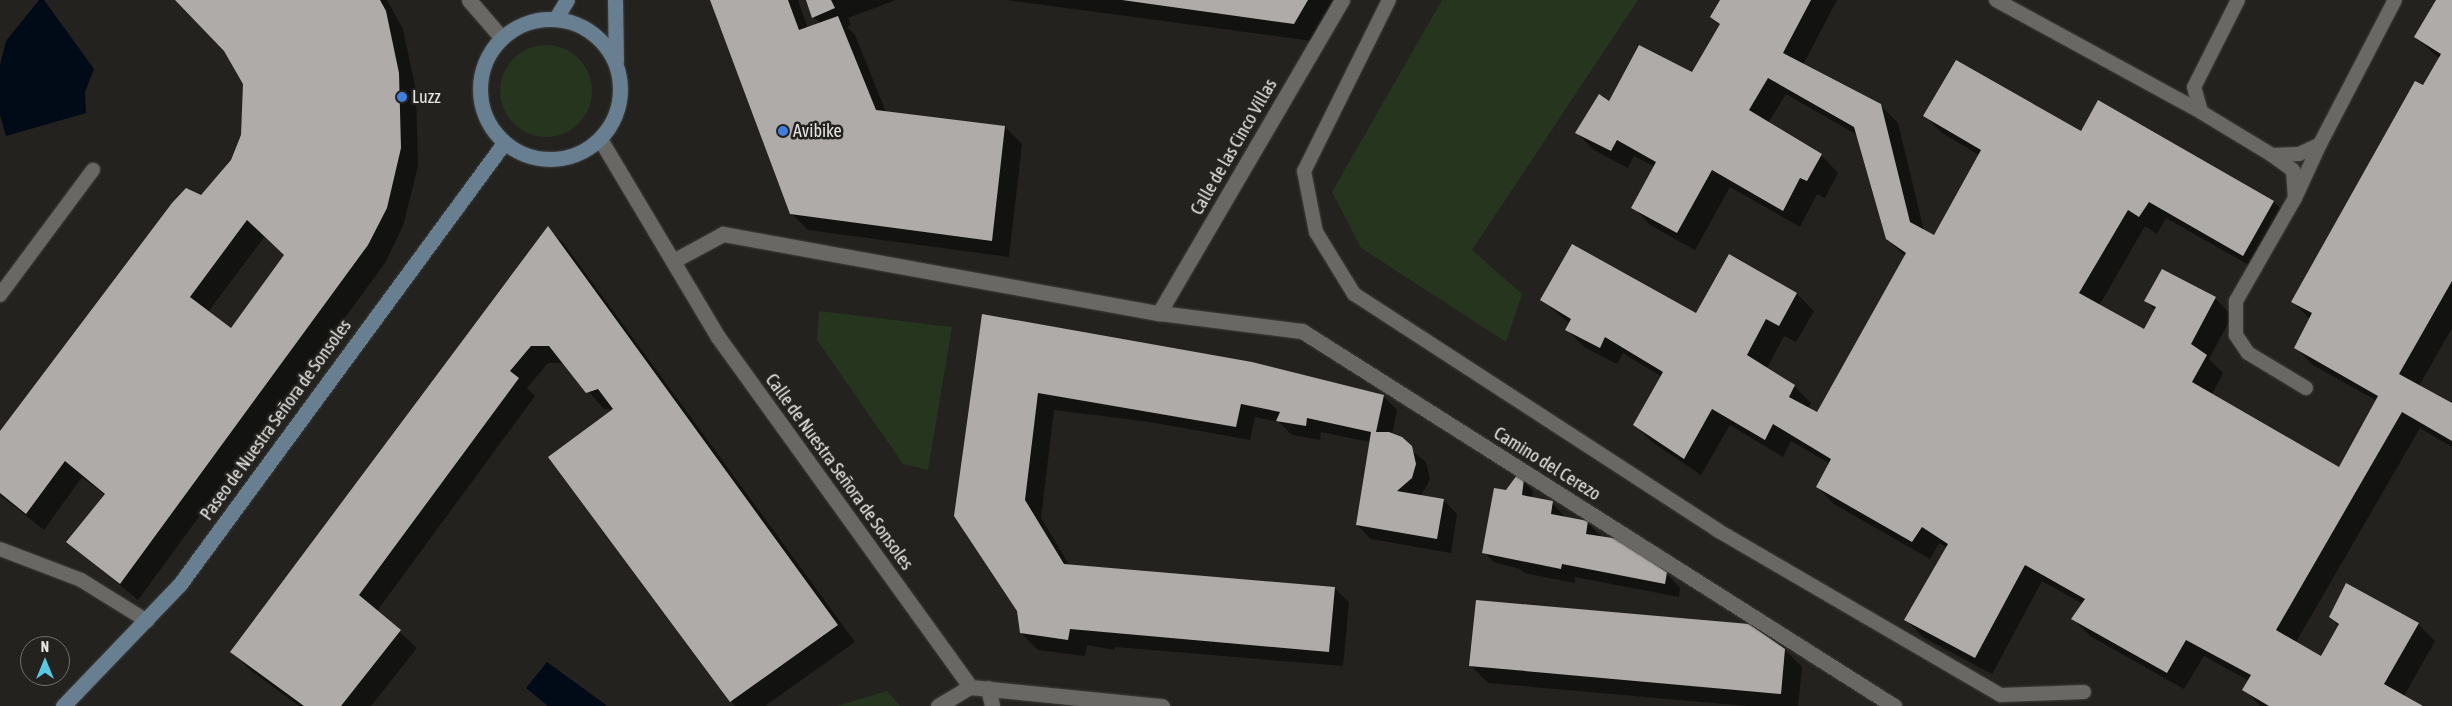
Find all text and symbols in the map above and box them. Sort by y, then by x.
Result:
street label: Calle de las Cinco Villas [1186,75,1282,219]
place label: Luzz [412,86,441,108]
marker: Luzz [396,91,408,103]
place label: Avibike [793,120,842,142]
marker: Avibike [777,125,789,137]
street label: Paseo de Nuestra Señora de Sonsoles [196,315,356,525]
street label: Calle de Nuestra Señora de Sonsoles [761,370,917,574]
street label: Camino del Cerezo [1490,423,1604,505]
north arrow [20,636,70,686]
text: N [41,639,49,655]

